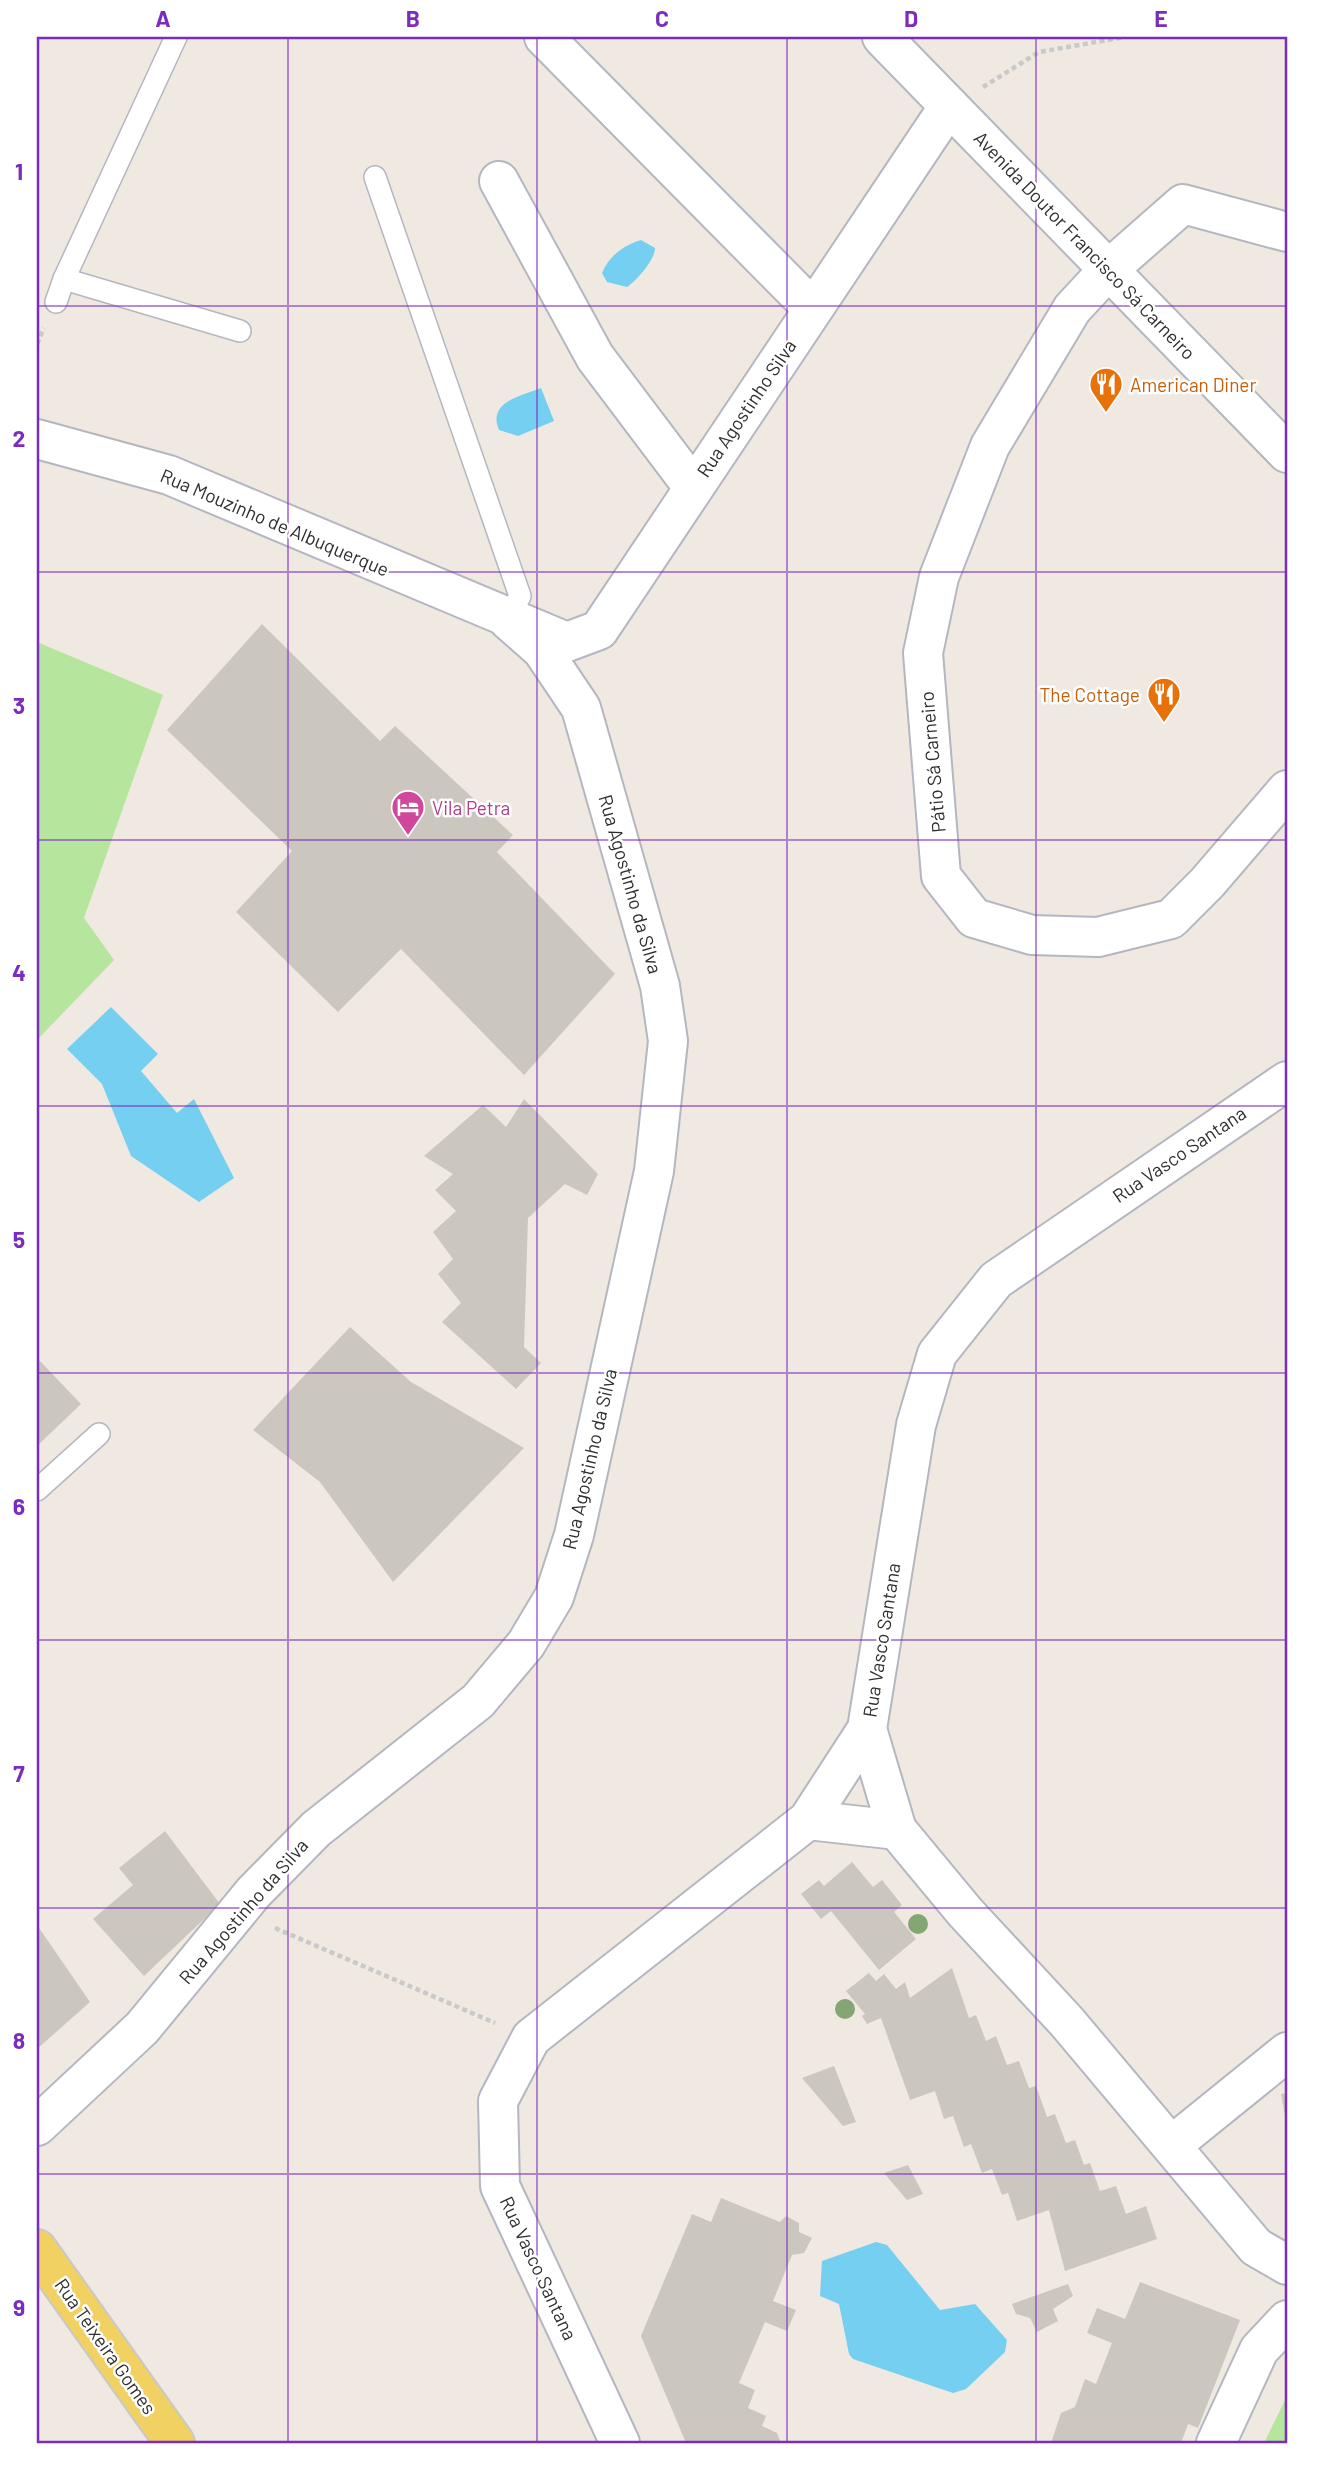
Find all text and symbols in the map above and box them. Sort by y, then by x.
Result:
text: A [155,4,171,32]
text: B [406,4,420,32]
text: C [655,4,669,32]
text: D [904,4,918,32]
text: E [1154,4,1168,32]
street label: Avenida Doutor Francisco Sá Carneiro [970,126,1200,364]
text: 1 [15,157,23,185]
street label: Rua Agostinho Silva [691,335,801,481]
restaurant icon: American Diner [1087,365,1125,414]
place label: American Diner [1130,373,1256,396]
text: 2 [13,424,25,452]
street label: Rua Mouzinho de Albuquerque [157,463,393,581]
restaurant icon: The Cottage [1145,675,1183,724]
place label: The Cottage [1040,683,1140,706]
street label: Pátio Sá Carneiro [914,690,950,834]
text: 3 [13,691,25,719]
hotel icon: Vila Petra [389,788,427,837]
street label: Rua Agostinho da Silva [594,792,668,976]
place label: Vila Petra [432,796,510,819]
text: 4 [12,958,26,986]
street label: Rua Vasco Santana [1108,1101,1250,1207]
text: 5 [13,1225,25,1253]
street label: Rua Agostinho da Silva [557,1366,621,1552]
text: 6 [13,1492,25,1520]
street label: Rua Vasco Santana [857,1561,905,1719]
text: 7 [13,1759,25,1787]
street label: Rua Agostinho da Silva [174,1834,312,1988]
text: 8 [13,2026,25,2054]
street label: Rua Vasco Santana [496,2192,582,2344]
street label: Rua Teixeira Gomes [51,2274,161,2418]
text: 9 [13,2293,25,2321]

